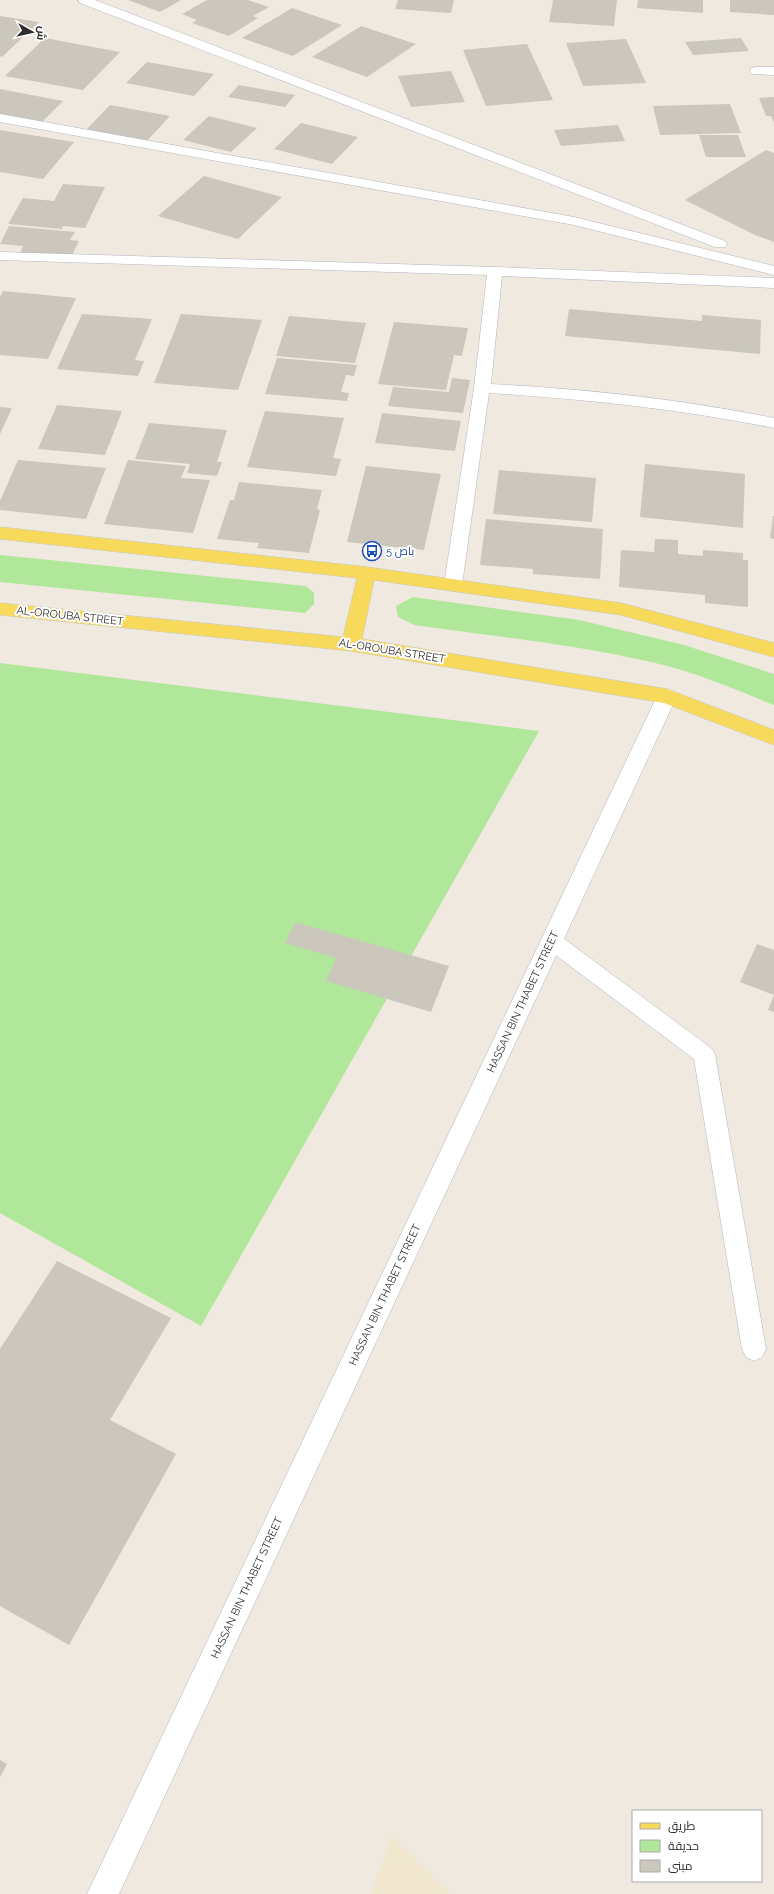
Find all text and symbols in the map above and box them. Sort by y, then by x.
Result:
north arrow [12,12,52,52]
text: ش [34,25,49,41]
bus stop icon: باص 5 [361,540,383,562]
place label: باص 5 [386,545,414,558]
street label: AL-OROUBA STREET [16,604,124,628]
street label: AL-OROUBA STREET [338,636,446,666]
street label: HASSAN BIN THABET STREET [484,929,562,1075]
street label: HASSAN BIN THABET STREET [346,1222,424,1368]
street label: HASSAN BIN THABET STREET [208,1515,286,1661]
legend [632,1810,762,1882]
text: طريق [668,1819,696,1833]
text: حديقة [668,1839,699,1853]
text: مبنى [668,1859,693,1873]

